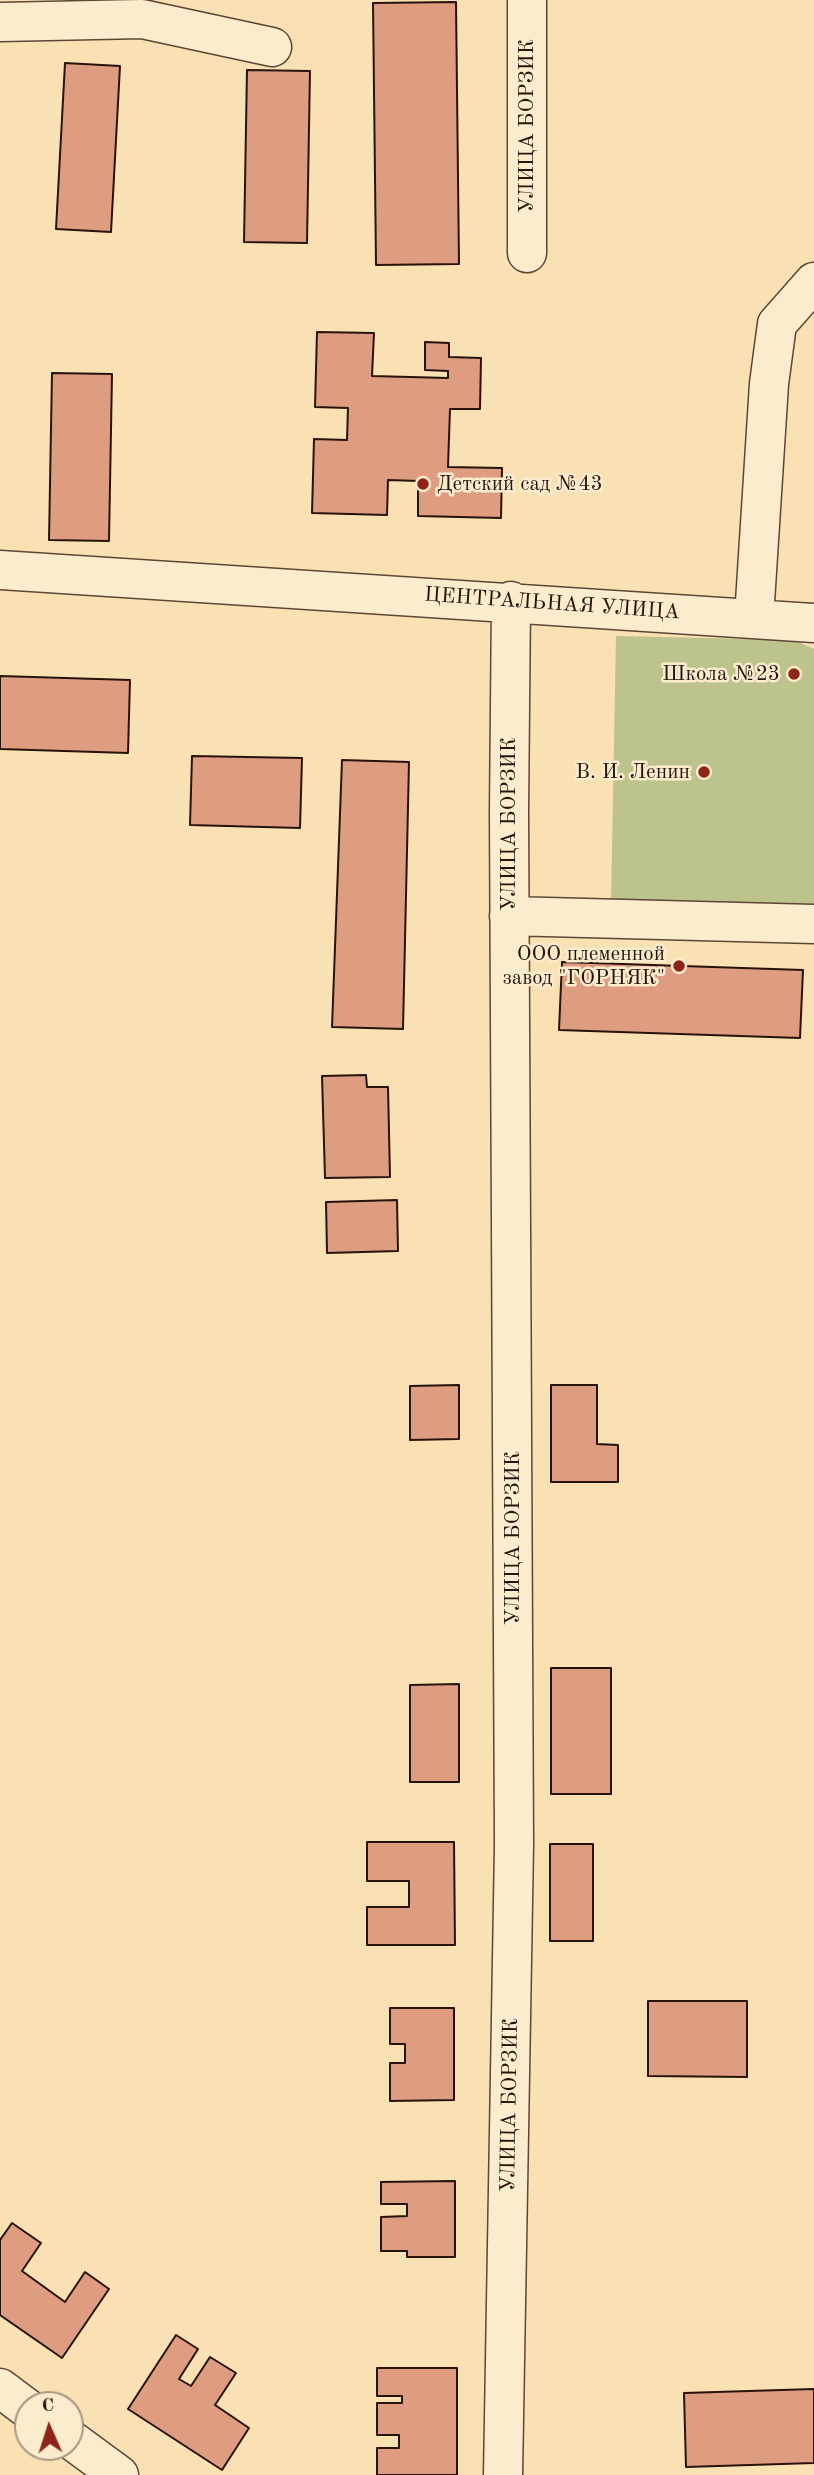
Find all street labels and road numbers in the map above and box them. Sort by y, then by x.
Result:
street label: УЛИЦА БОРЗИК [514,39,540,213]
street label: ЦЕНТРАЛЬНАЯ УЛИЦА [423,582,681,626]
street label: УЛИЦА БОРЗИК [496,737,522,911]
street label: УЛИЦА БОРЗИК [500,1451,526,1625]
street label: УЛИЦА БОРЗИК [496,2018,524,2192]

